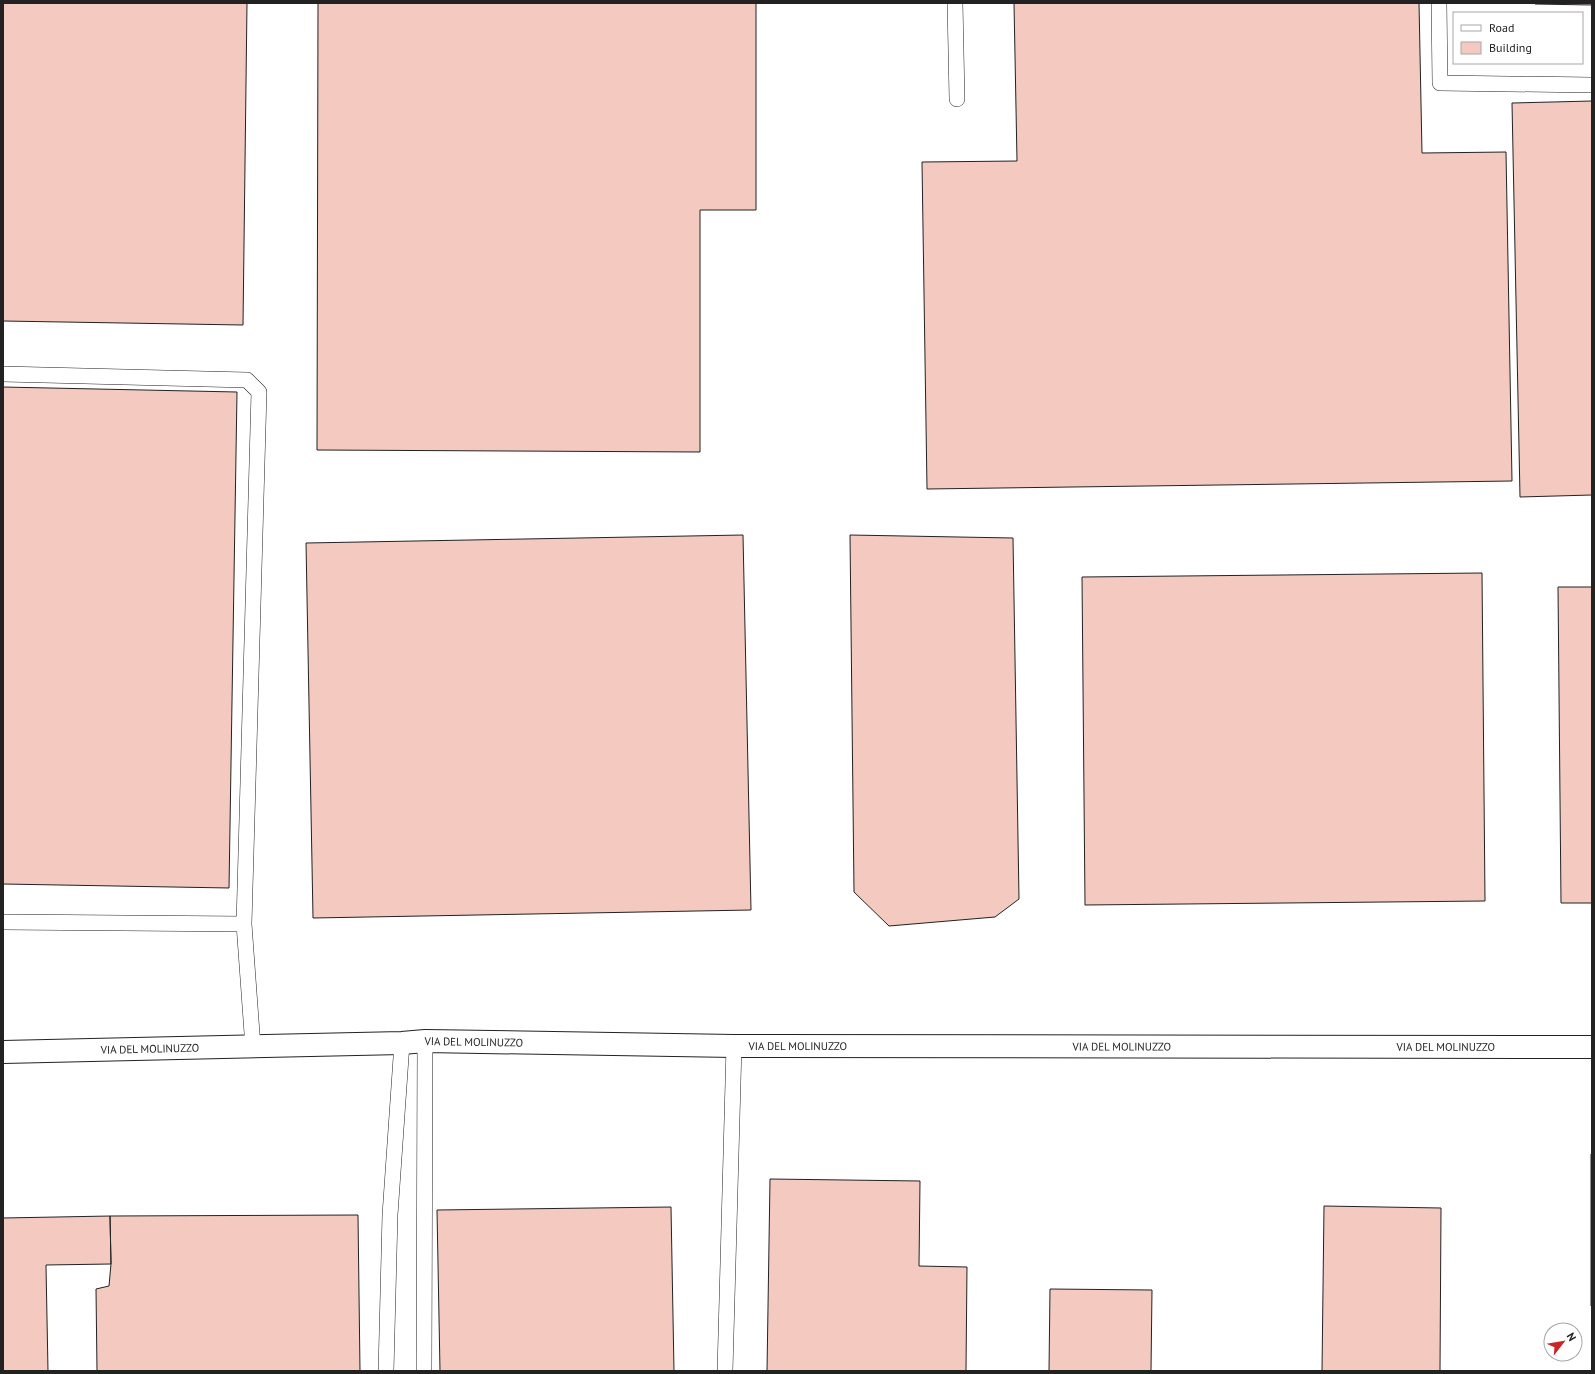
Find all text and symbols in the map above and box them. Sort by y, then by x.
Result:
legend [1453,12,1583,64]
text: Road [1489,20,1514,35]
text: Building [1489,40,1532,55]
street label: VIA DEL MOLINUZZO [423,1034,523,1050]
street label: VIA DEL MOLINUZZO [748,1039,847,1053]
street label: VIA DEL MOLINUZZO [1072,1039,1171,1054]
street label: VIA DEL MOLINUZZO [1396,1040,1495,1054]
street label: VIA DEL MOLINUZZO [100,1041,199,1057]
north arrow [1543,1322,1583,1362]
text: N [1564,1330,1579,1344]

